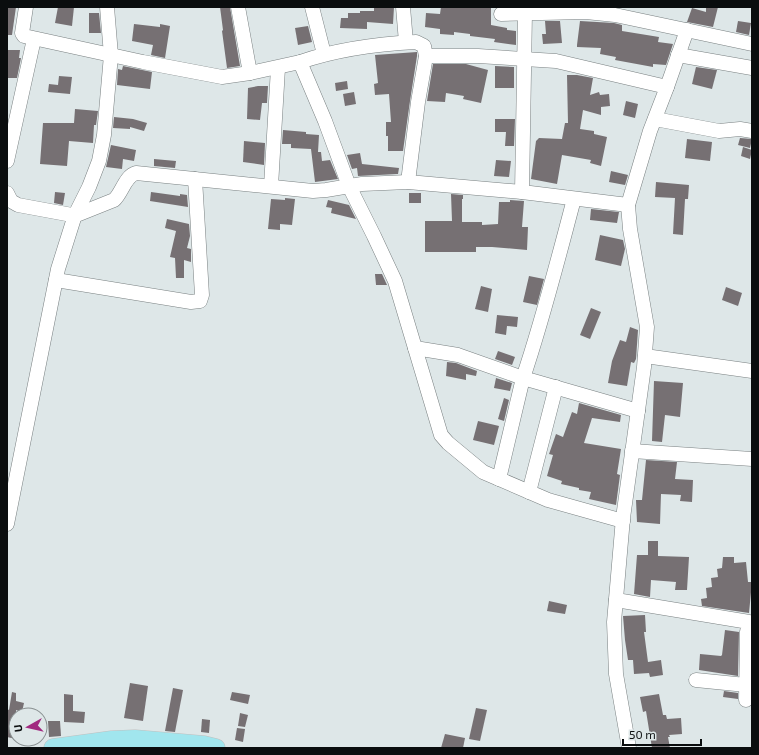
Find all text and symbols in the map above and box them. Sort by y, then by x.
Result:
north arrow [8,707,48,747]
scale bar [623,721,701,747]
text: U [11,724,25,733]
text: 50 m [629,727,656,741]

